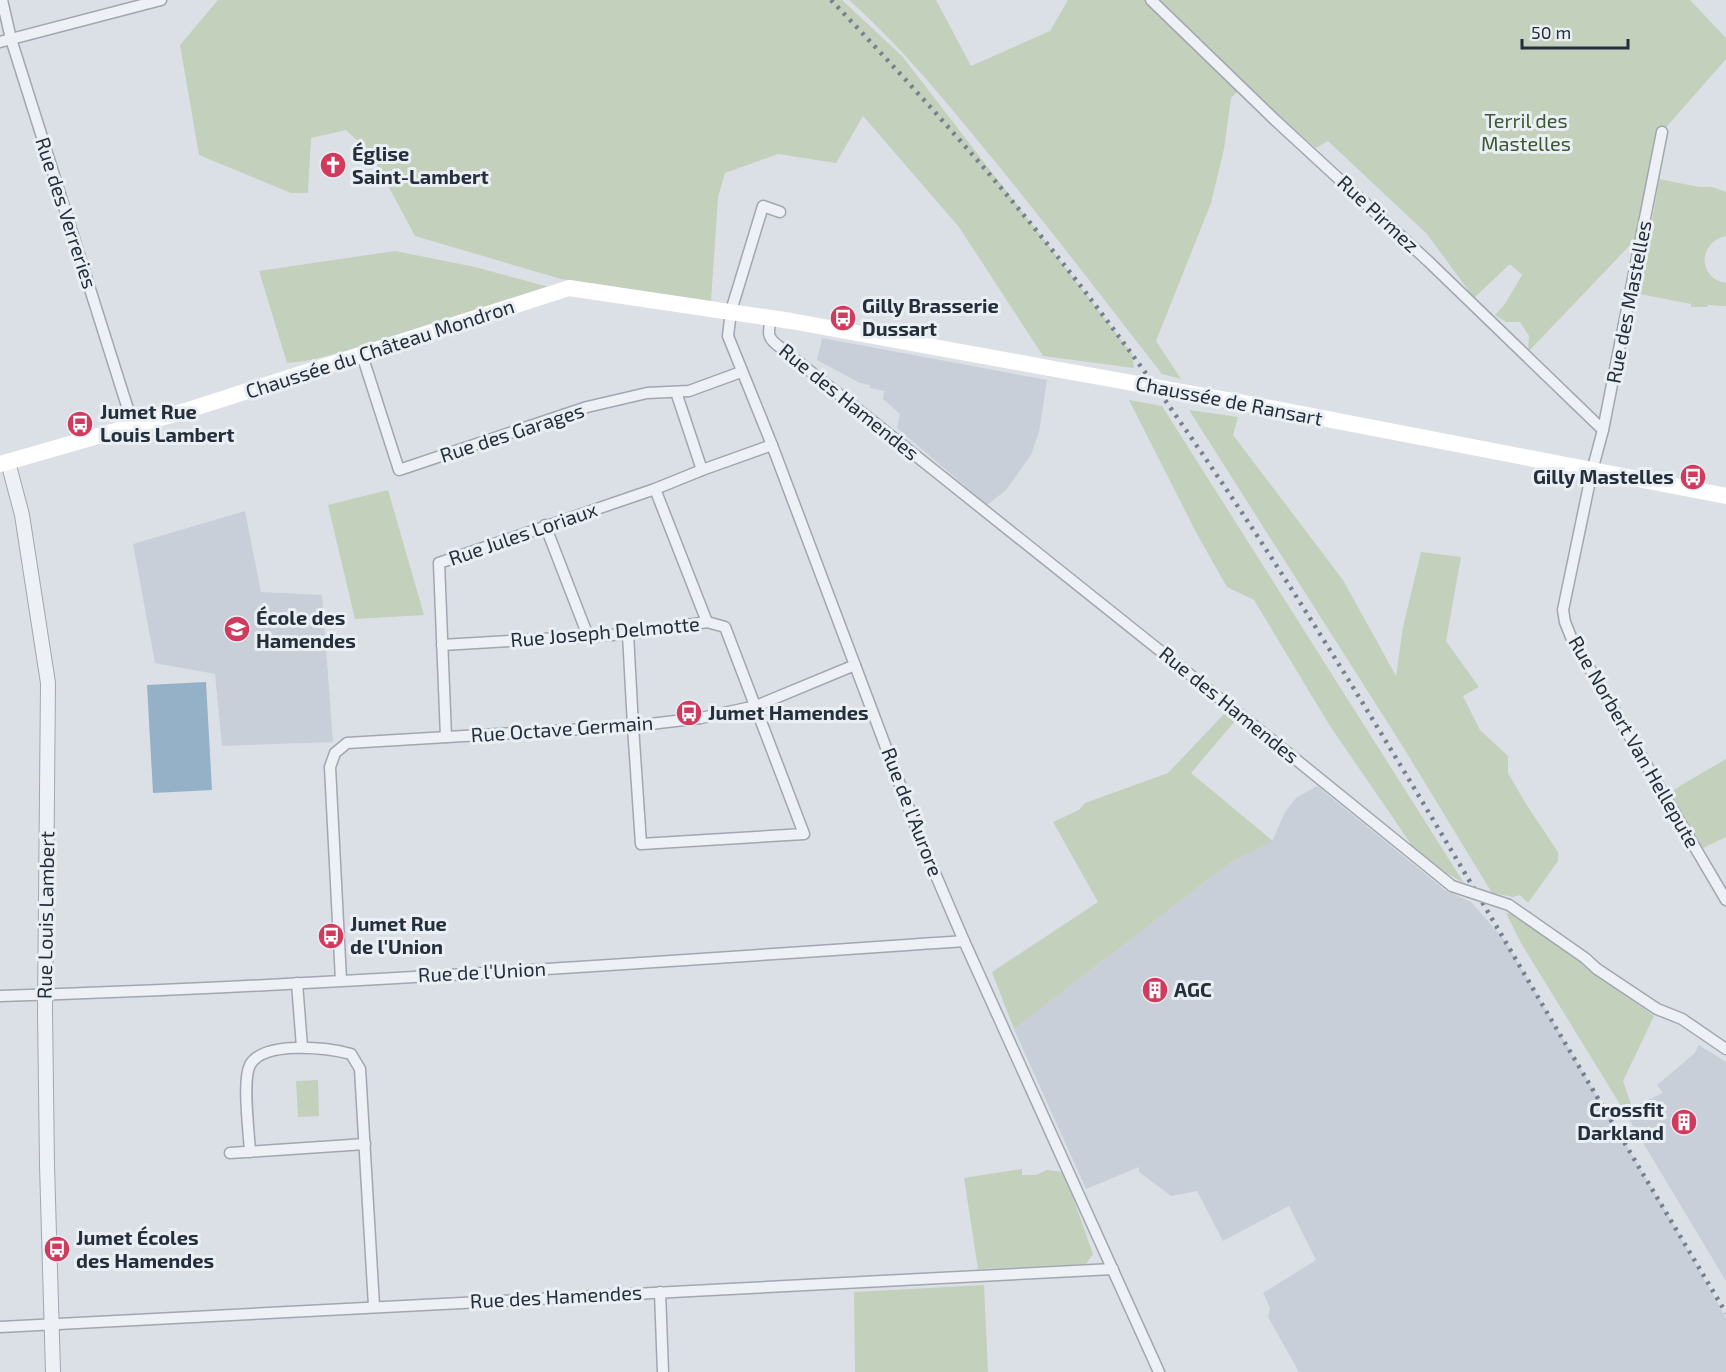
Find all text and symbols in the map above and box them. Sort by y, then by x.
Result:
scale bar [1522,12,1628,50]
text: 50 m [1531,21,1571,43]
park label: Terril des Mastelles [1481,108,1571,155]
street label: Rue des Verreries [31,134,103,291]
place label: Église Saint-Lambert [352,141,489,188]
church icon: Église Saint-Lambert [318,150,348,180]
street label: Rue Pirmez [1333,170,1424,257]
street label: Rue des Mastelles [1600,218,1656,385]
street label: Chaussée du Château Mondron [242,293,517,403]
place label: Gilly Brasserie Dussart [862,293,999,340]
bus stop icon: Gilly Brasserie Dussart [828,303,858,333]
street label: Rue des Hamendes [775,338,924,465]
street label: Chaussée de Ransart [1134,370,1325,430]
street label: Rue des Garages [437,397,587,467]
place label: Jumet Rue Louis Lambert [100,399,234,446]
bus stop icon: Jumet Rue Louis Lambert [65,409,95,439]
bus stop icon: Gilly Mastelles [1678,462,1708,492]
place label: Gilly Mastelles [1533,464,1674,489]
street label: Rue Jules Loriaux [445,496,601,570]
place label: École des Hamendes [256,605,356,652]
street label: Rue Joseph Delmotte [509,611,701,651]
school or university icon: École des Hamendes [222,614,252,644]
street label: Rue Norbert Van Hellepute [1564,631,1706,852]
street label: Rue des Hamendes [1155,641,1304,768]
bus stop icon: Jumet Hamendes [674,698,704,728]
place label: Jumet Hamendes [708,700,869,724]
street label: Rue Octave Germain [470,710,654,746]
street label: Rue de l'Aurore [877,744,949,879]
street label: Rue Louis Lambert [32,830,58,999]
place label: Jumet Rue de l'Union [350,911,447,958]
bus stop icon: Jumet Rue de l'Union [316,921,346,951]
street label: Rue de l'Union [417,956,547,986]
building icon: AGC [1140,975,1170,1005]
place label: AGC [1174,977,1212,1001]
place label: Crossfit Darkland [1577,1097,1664,1144]
building icon: Crossfit Darkland [1669,1107,1699,1137]
place label: Jumet Écoles des Hamendes [76,1225,214,1272]
bus stop icon: Jumet Écoles des Hamendes [42,1234,72,1264]
street label: Rue des Hamendes [469,1280,643,1312]

